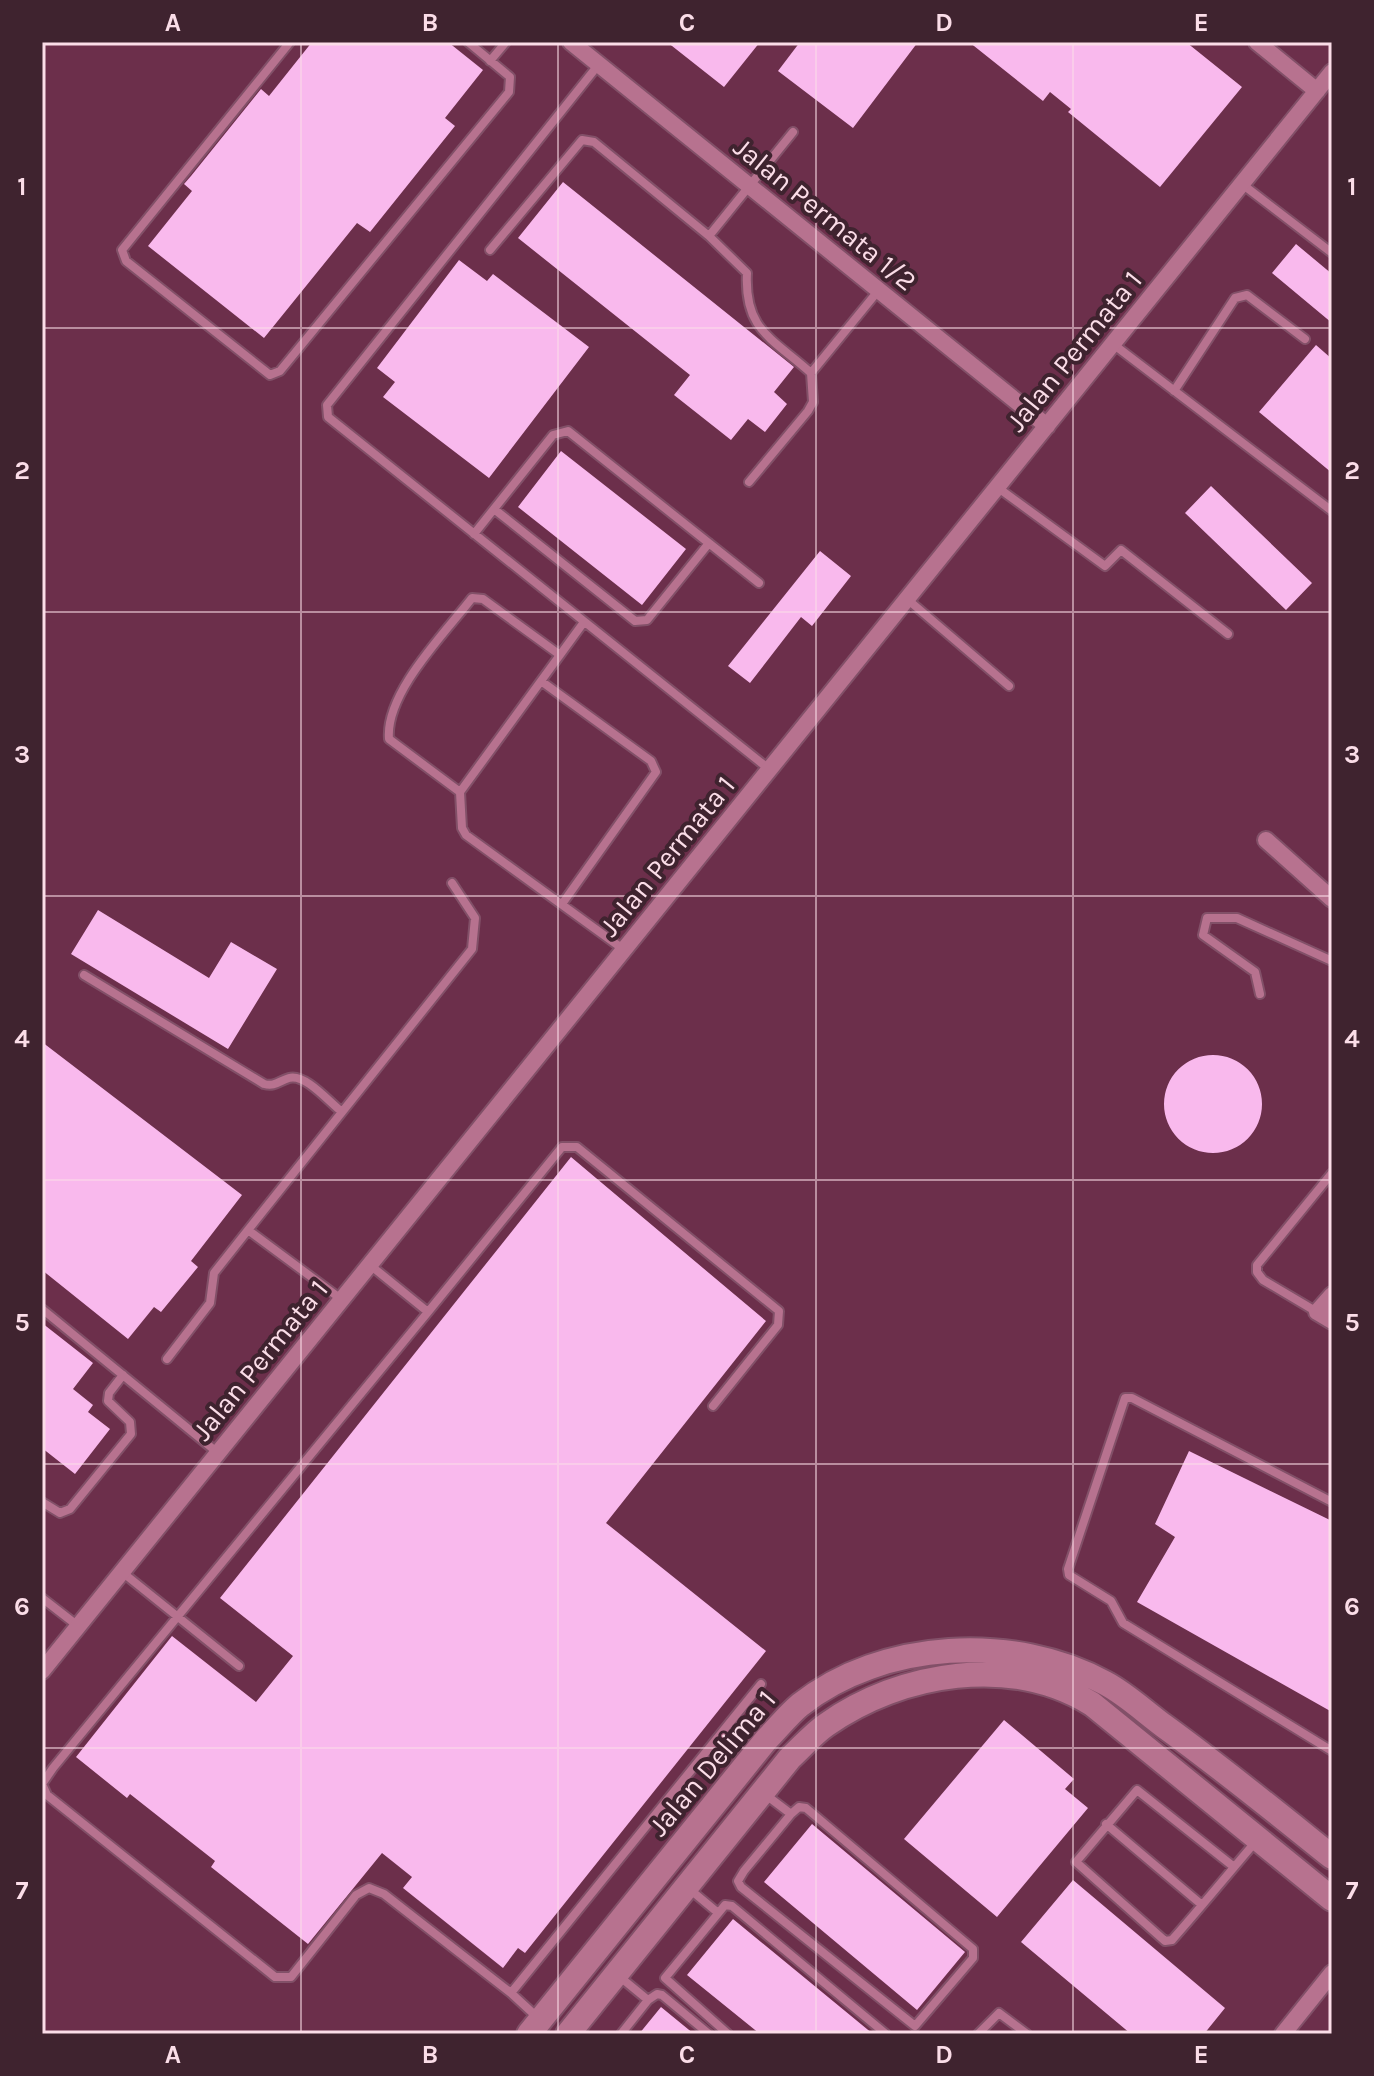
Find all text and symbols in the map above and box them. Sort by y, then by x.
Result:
text: A [165,7,181,38]
text: B [422,7,438,38]
text: C [679,7,695,38]
text: D [935,7,953,38]
text: E [1193,7,1209,38]
street label: Jalan Permata 1/2 [727,130,923,298]
text: 1 [17,171,27,202]
text: 1 [1347,171,1357,202]
street label: Jalan Permata 1 [999,264,1149,438]
text: 2 [14,455,30,486]
text: 2 [1344,455,1360,486]
text: 3 [14,739,30,770]
text: 3 [1344,739,1360,770]
street label: Jalan Permata 1 [592,769,742,943]
text: 4 [14,1023,30,1054]
text: 4 [1344,1023,1360,1054]
street label: Jalan Permata 1 [185,1273,335,1447]
text: 5 [14,1307,30,1338]
text: 5 [1344,1307,1360,1338]
text: 6 [14,1591,30,1622]
text: 6 [1344,1591,1360,1622]
street label: Jalan Delima 1 [641,1683,783,1843]
text: 7 [16,1875,29,1906]
text: 7 [1346,1875,1359,1906]
text: A [165,2039,181,2070]
text: B [422,2039,438,2070]
text: C [679,2039,695,2070]
text: D [935,2039,953,2070]
text: E [1193,2039,1209,2070]

